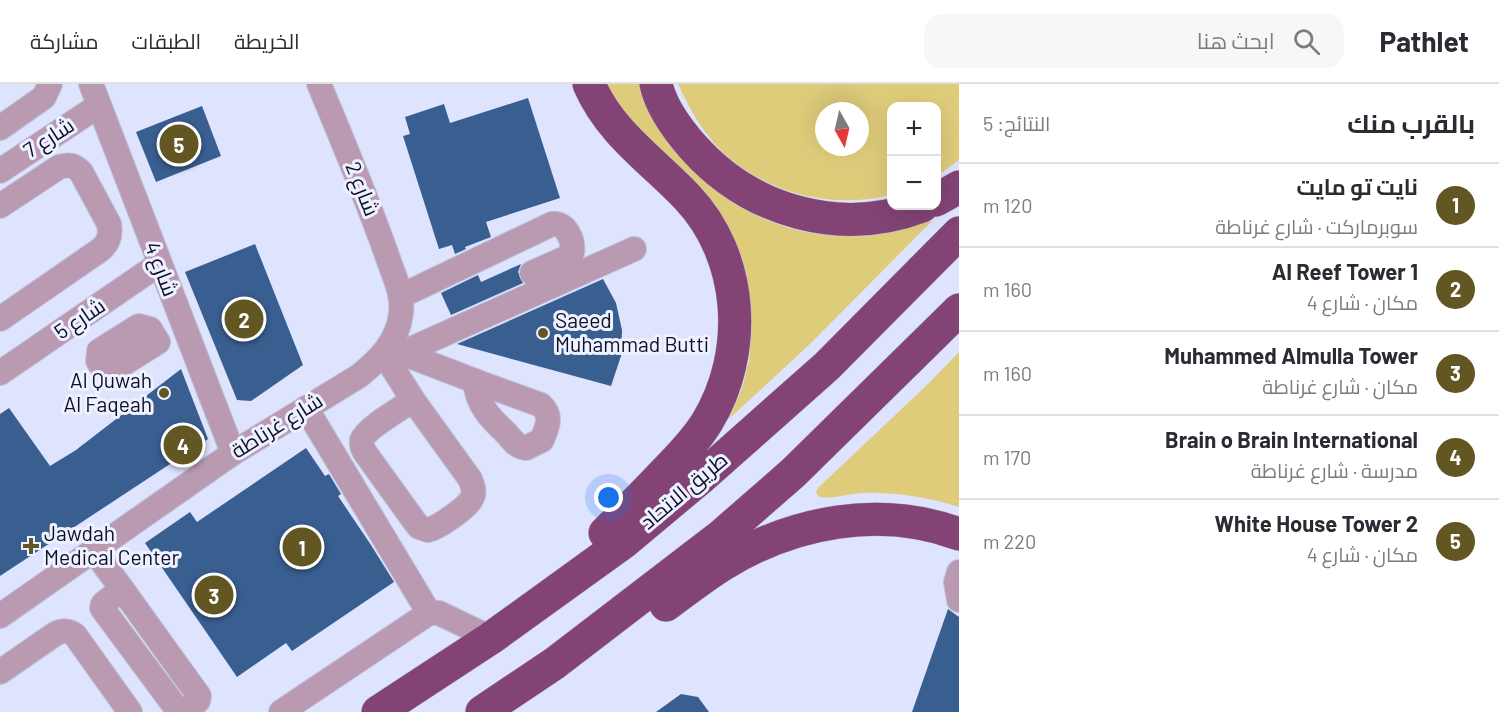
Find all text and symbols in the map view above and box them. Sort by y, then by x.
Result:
search box [924,14,1344,68]
text: Pathlet [1380,24,1469,58]
icon: search [1290,25,1323,58]
text: ابحث هنا [1197,27,1275,53]
text: مشاركة [30,28,99,53]
text: الطبقات [132,28,201,53]
text: الخريطة [234,28,300,53]
north arrow [815,102,869,156]
map controls [887,102,941,210]
button: + [887,102,941,156]
text: بالقرب منك [1347,107,1475,138]
street label: شارع 7 [18,111,80,165]
text: النتائج: 5 [983,111,1051,135]
pin: 5 [160,122,198,166]
button: − [887,156,941,210]
street label: شارع 2 [339,158,385,220]
text: نايت تو مايت [1296,173,1418,199]
text: 120 m [983,193,1033,217]
text: 1 [1452,193,1459,217]
text: سوبرماركت · شارع غرناطة [1215,214,1418,238]
street label: شارع 4 [138,238,184,300]
text: Al Reef Tower 1 [1272,258,1418,284]
text: 160 m [983,277,1032,301]
text: 2 [1450,277,1461,301]
text: مكان · شارع 4 [1307,290,1418,314]
street label: شارع 5 [49,292,111,346]
pin: 2 [224,296,264,342]
place label: Saeed Muhammad Butti [555,307,709,356]
marker: Saeed Muhammad Butti [536,326,550,340]
text: Muhammed Almulla Tower [1164,342,1418,368]
text: 160 m [983,361,1032,385]
text: 3 [1450,361,1461,385]
place label: Al Quwah Al Faqeah [64,367,152,416]
text: مكان · شارع غرناطة [1262,374,1418,398]
marker: Al Quwah Al Faqeah [157,386,171,400]
street label: شارع غرناطة [226,387,328,465]
pin: 4 [164,422,202,468]
text: Brain o Brain International [1165,426,1418,452]
text: 170 m [983,445,1031,469]
text: 4 [1449,445,1462,469]
street label: طريق الاتحاد [634,446,733,535]
text: مدرسة · شارع غرناطة [1251,458,1418,482]
your location [594,483,623,512]
text: White House Tower 2 [1215,510,1418,536]
place label: Jawdah Medical Center [44,520,179,569]
pin: 1 [282,524,322,570]
text: 220 m [983,529,1036,553]
text: 5 [1450,529,1461,553]
marker: Jawdah Medical Center [22,537,40,555]
text: مكان · شارع 4 [1307,542,1418,566]
pin: 3 [194,572,234,618]

